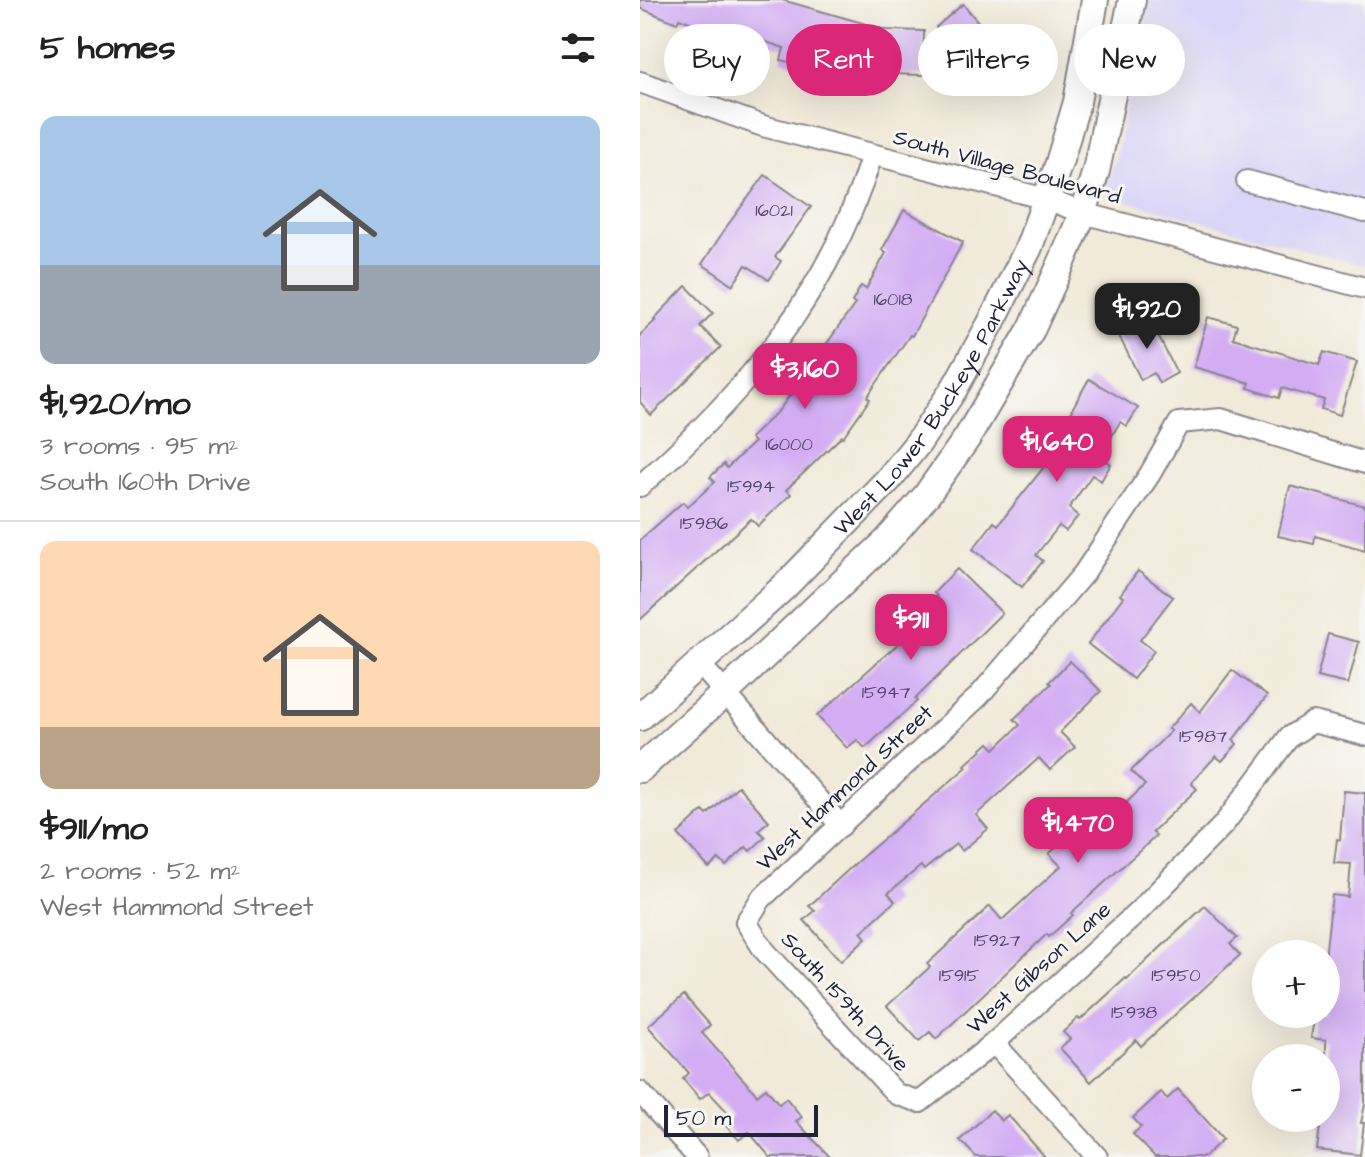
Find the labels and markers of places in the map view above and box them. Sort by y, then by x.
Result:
pin: $1,920 [1082,283,1212,351]
pin: $3,160 [740,343,870,411]
pin: $1,640 [992,416,1122,484]
pin: $911 [864,594,958,662]
pin: $1,470 [1013,797,1143,865]

